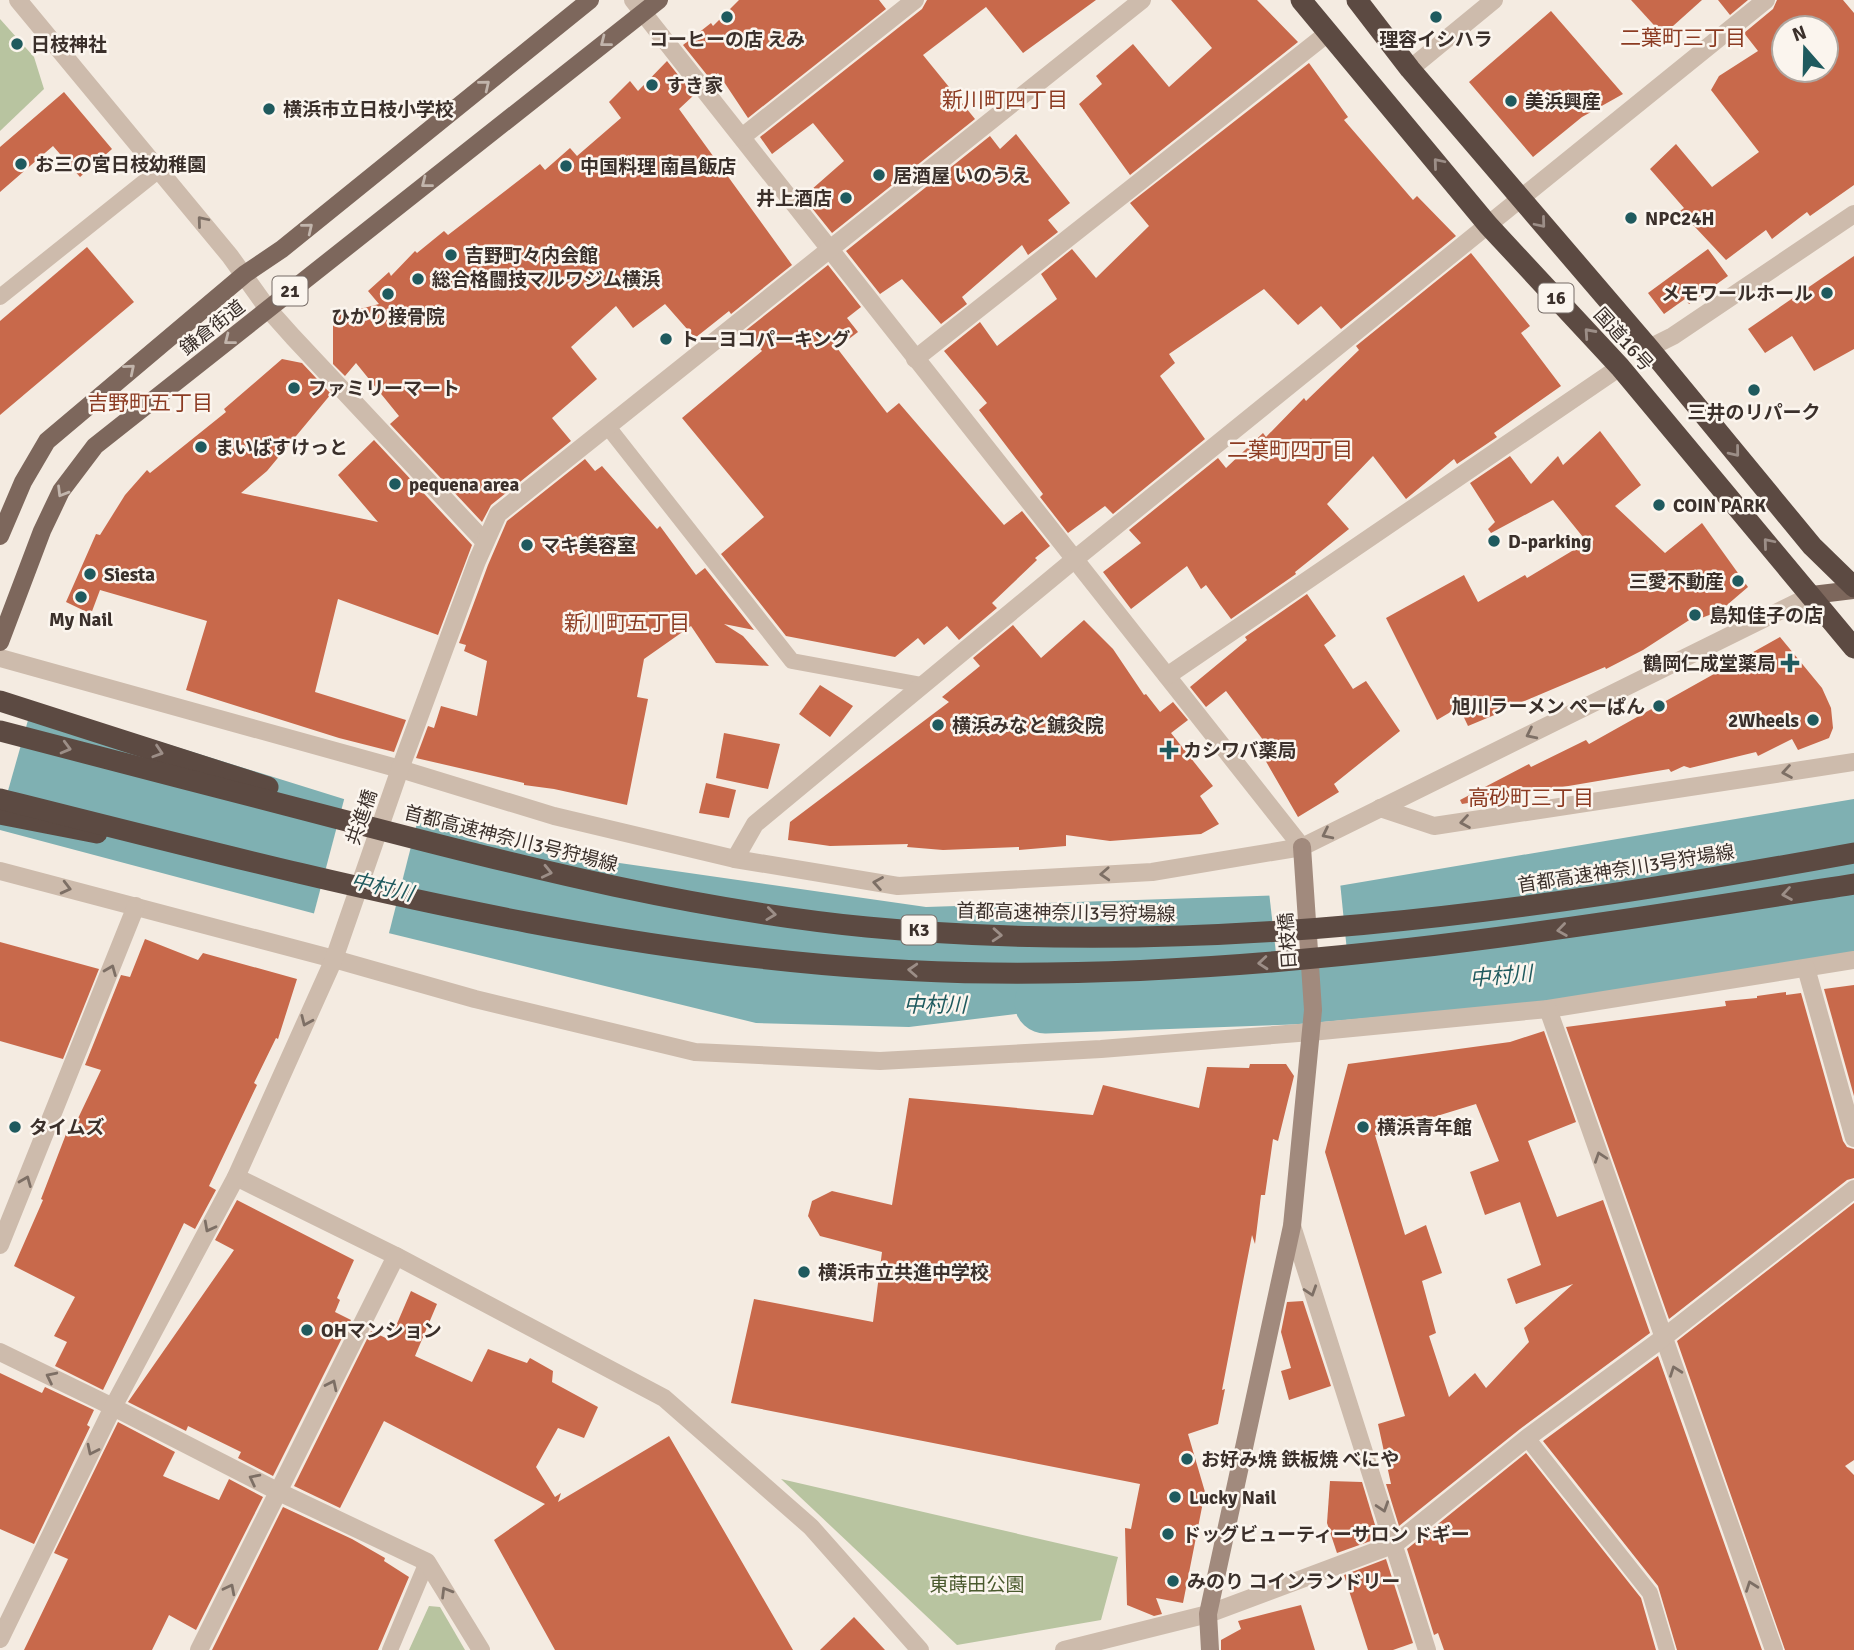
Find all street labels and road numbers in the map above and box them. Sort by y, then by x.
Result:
road number: 21 [272,276,308,306]
road number: 16 [1538,284,1574,312]
street label: 鎌倉街道 [175,295,250,361]
street label: 国道16号 [1588,303,1658,377]
street label: 共進橋 [341,786,383,848]
street label: 首都高速神奈川3号狩場線 [401,801,620,877]
street label: 首都高速神奈川3号狩場線 [1516,840,1736,898]
street label: 首都高速神奈川3号狩場線 [956,899,1176,927]
street label: 日枝橋 [1274,912,1302,970]
road number: K3 [902,916,936,945]

